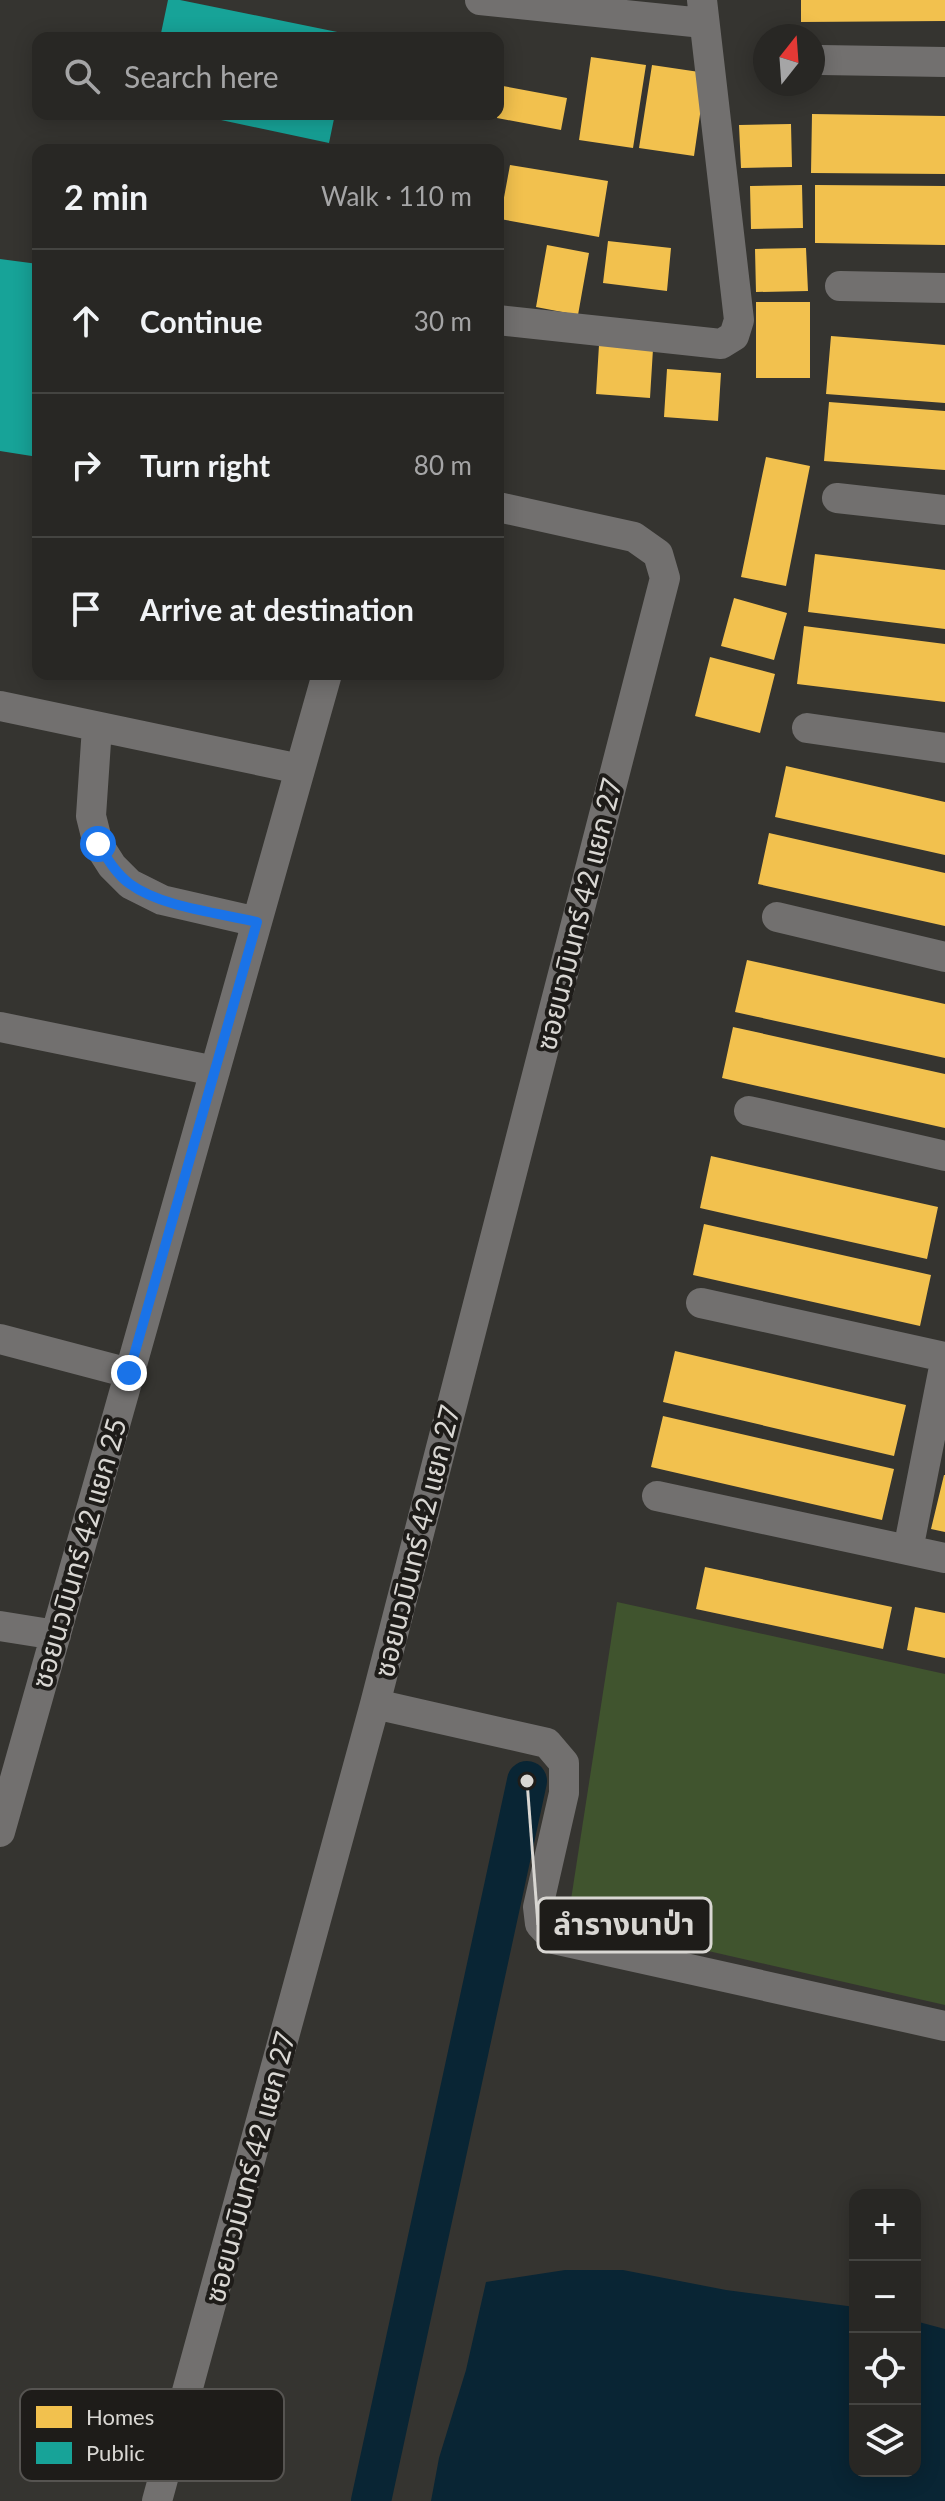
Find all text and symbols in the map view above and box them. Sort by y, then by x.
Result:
north arrow [753,24,825,96]
search box [32,32,504,120]
icon: search [60,54,104,98]
text: Search here [124,58,279,94]
text: 2 min [64,176,148,217]
text: Walk · 110 m [321,180,472,212]
icon: ahead [64,299,108,343]
text: Continue [140,303,263,339]
text: 30 m [414,305,472,337]
icon: right [64,443,108,487]
text: Turn right [140,447,270,483]
text: 80 m [414,449,472,481]
icon: arrive [64,587,108,631]
text: Arrive at destination [140,591,414,627]
street label: ซอยนวมินทร์ 42 แยก 27 [528,774,628,1053]
route start [80,826,116,862]
route end [111,1355,147,1391]
street label: ซอยนวมินทร์ 42 แยก 27 [366,1401,466,1680]
street label: ซอยนวมินทร์ 42 แยก 25 [23,1414,133,1692]
callout: ลำรางนาป่า [538,1898,711,1952]
text: ลำรางนาป่า [553,1905,695,1941]
street label: ซอยนวมินทร์ 42 แยก 27 [196,2027,302,2306]
map controls [849,2189,921,2477]
button: + [849,2189,921,2261]
button: − [849,2261,921,2333]
button: locate [849,2333,921,2405]
legend [20,2389,284,2481]
text: Homes [86,2403,154,2430]
button: layers [849,2405,921,2477]
text: Public [86,2439,145,2466]

